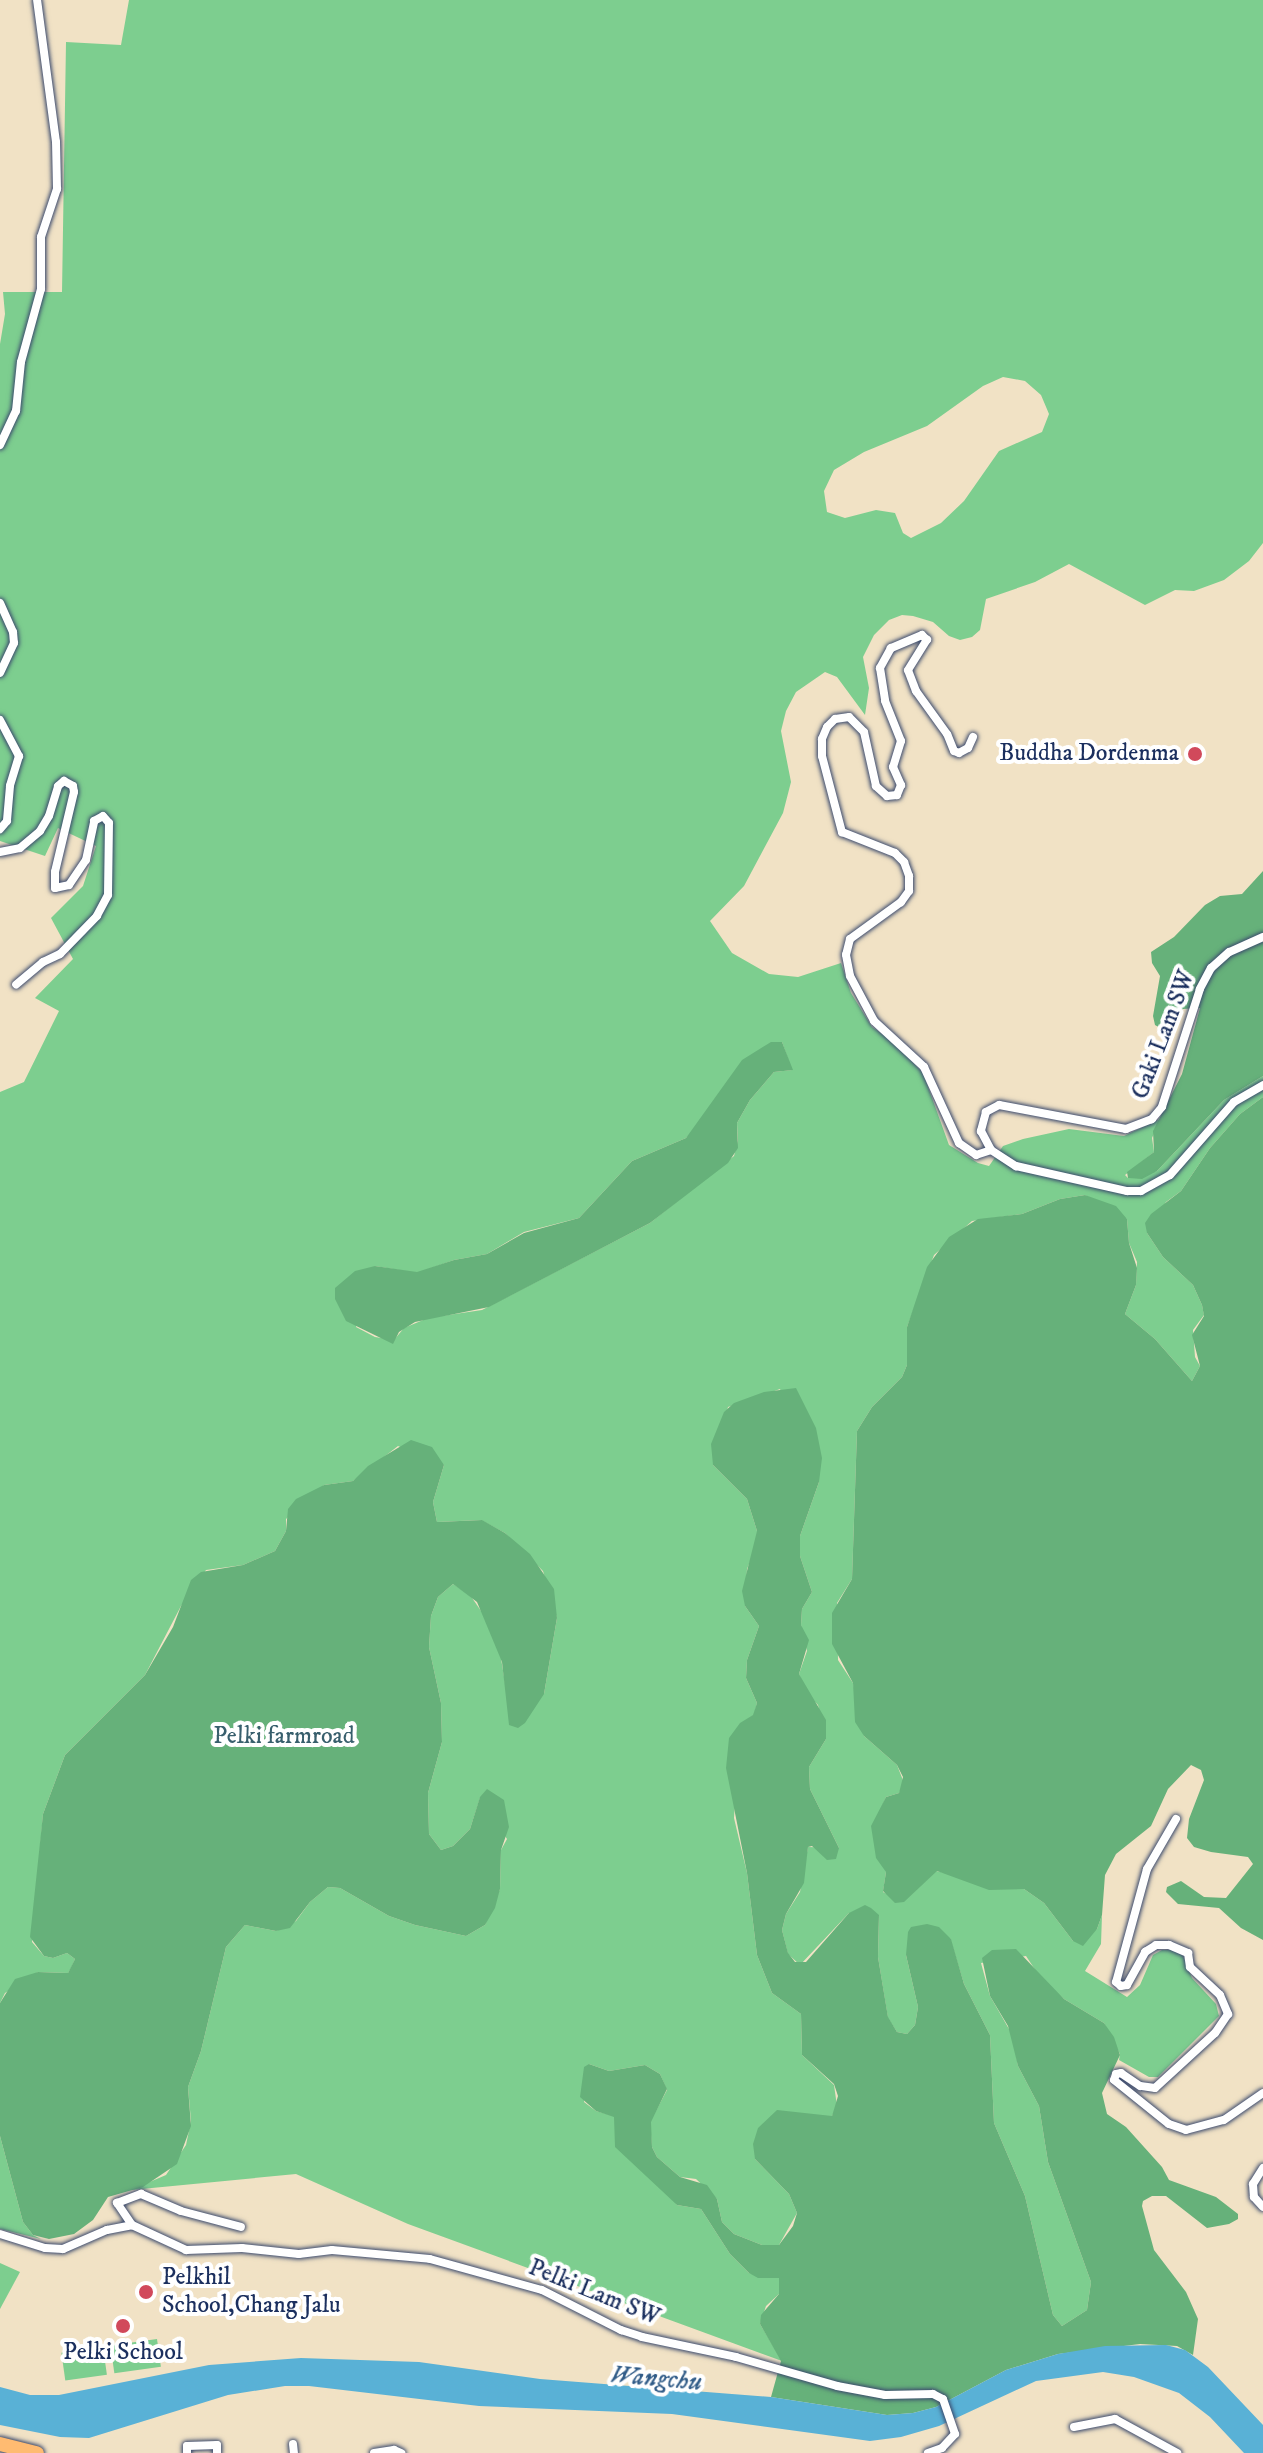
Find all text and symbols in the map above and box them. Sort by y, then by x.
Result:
place label: Buddha Dordenma [999,740,1179,768]
marker: Buddha Dordenma [1186,745,1204,763]
street label: Gaki Lam SW [1126,967,1202,1103]
park label: Pelki farmroad [213,1723,355,1751]
street label: Pelki Lam SW [524,2254,664,2332]
place label: Pelkhil School,Chang Jalu [162,2264,341,2320]
marker: Pelkhil School,Chang Jalu [137,2283,155,2301]
marker: Pelki School [114,2317,132,2335]
place label: Pelki School [63,2339,183,2367]
water label: Wangchu [609,2359,703,2399]

